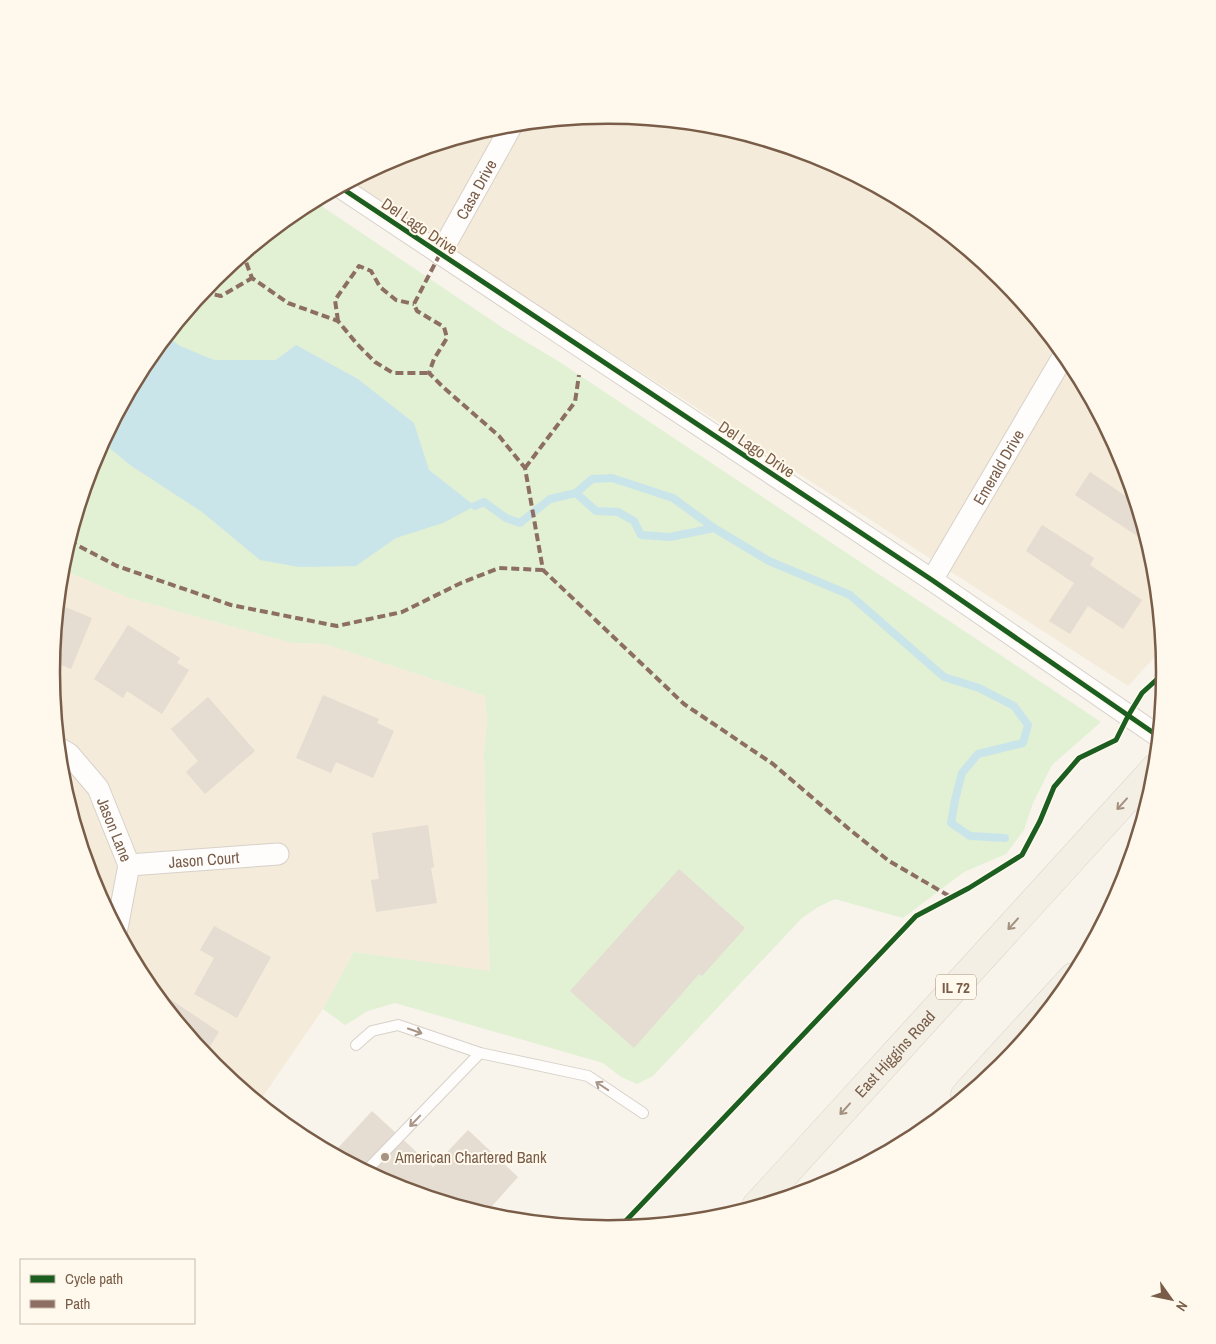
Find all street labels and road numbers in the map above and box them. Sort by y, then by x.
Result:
street label: Casa Drive [450,155,502,223]
street label: Del Lago Drive [378,192,462,260]
street label: Del Lago Drive [715,415,799,483]
street label: Emerald Drive [968,425,1029,509]
street label: Jason Lane [92,794,138,865]
street label: Jason Court [168,846,240,873]
road number: IL 72 [936,974,976,1000]
street label: East Higgins Road [849,1006,940,1102]

